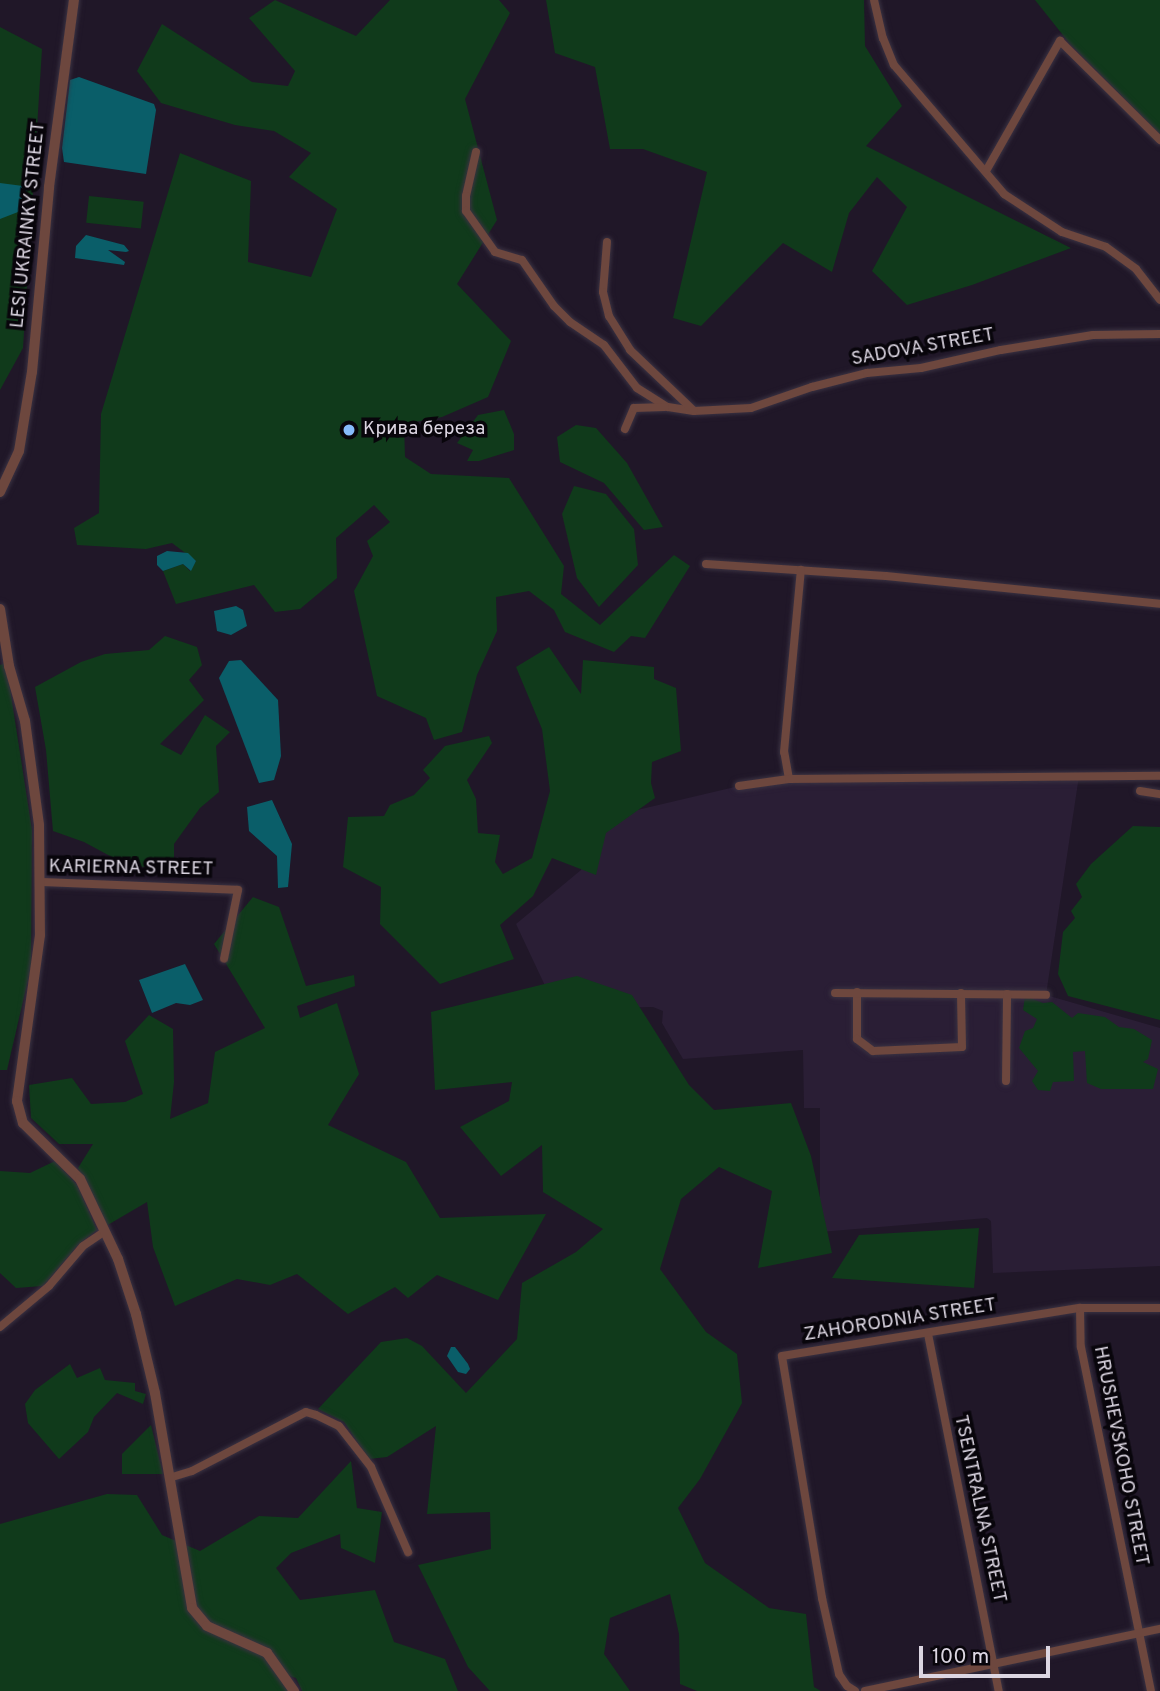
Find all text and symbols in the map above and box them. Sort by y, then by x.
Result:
street label: LESI UKRAINKY STREET [7,120,51,330]
street label: SADOVA STREET [849,324,997,372]
place label: Крива береза [363,419,485,441]
marker: Крива береза [341,422,357,438]
street label: KARIERNA STREET [48,856,214,882]
street label: ZAHORODNIA STREET [802,1294,998,1348]
street label: HRUSHEVSKOHO STREET [1088,1344,1152,1568]
street label: TSENTRALNA STREET [948,1413,1010,1605]
scale bar [922,1632,1053,1676]
text: 100 m [932,1644,989,1671]

